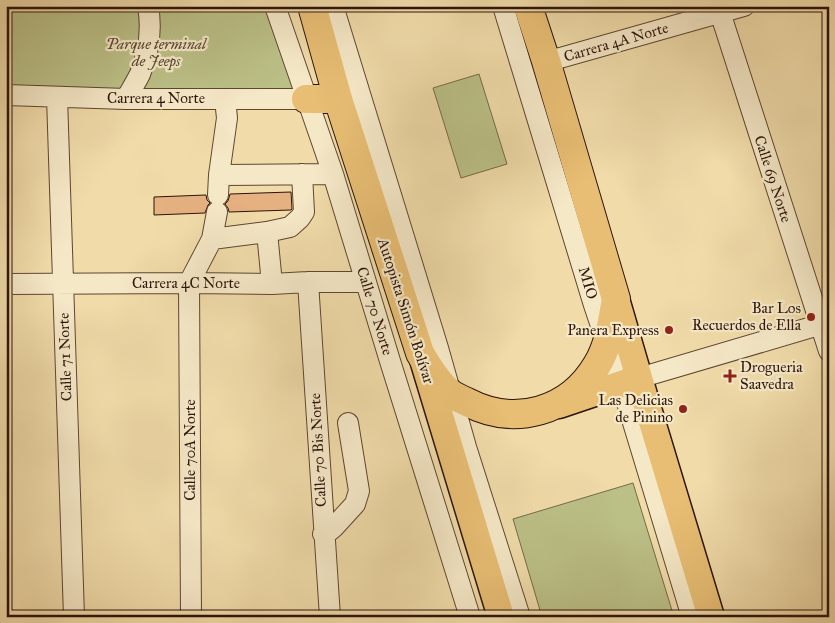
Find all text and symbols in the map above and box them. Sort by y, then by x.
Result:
street label: Carrera 4A Norte [562,18,670,66]
park label: Parque terminal de Jeeps [106,35,208,71]
street label: Carrera 4 Norte [107,89,205,107]
street label: Calle 69 Norte [750,133,796,225]
street label: Autopista Simón Bolívar [374,235,438,386]
street label: Calle 70 Norte [353,265,397,357]
street label: MIO [575,265,601,301]
street label: Carrera 4C Norte [132,274,240,292]
place label: Bar Los Recuerdos de Ella [692,299,802,334]
marker: Bar Los Recuerdos de Ella [805,311,817,323]
street label: Calle 71 Norte [54,312,76,402]
place label: Panera Express [567,321,659,339]
marker: Panera Express [663,324,675,336]
place label: Drogueria Saavedra [740,358,803,393]
marker: Drogueria Saavedra [724,370,736,382]
place label: Las Delicias de Pinino [598,391,673,426]
street label: Calle 70 Bis Norte [306,393,330,507]
street label: Calle 70A Norte [181,399,199,501]
marker: Las Delicias de Pinino [677,403,689,415]

